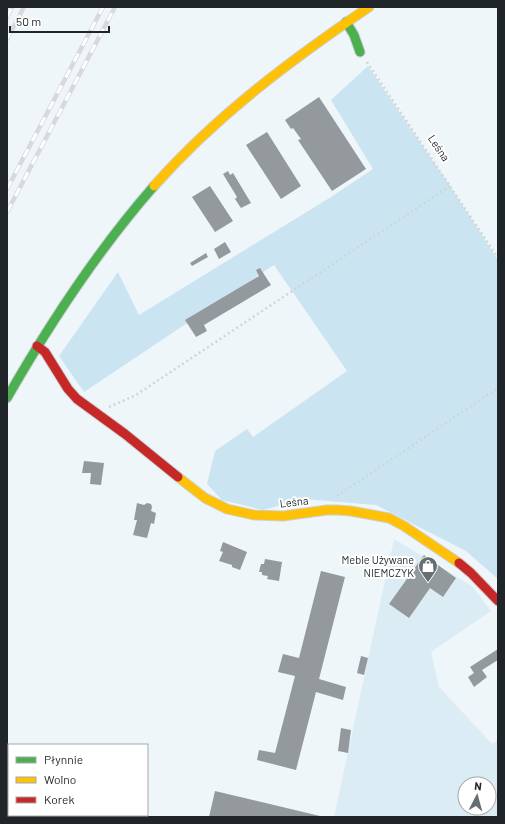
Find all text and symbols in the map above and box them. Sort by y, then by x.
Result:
scale bar [10,8,109,34]
text: 50 m [16,14,41,28]
street label: Leśna [426,132,453,163]
street label: Leśna [279,493,309,510]
place label: Meble Używane NIEMCZYK [341,553,414,579]
shop icon: Meble Używane NIEMCZYK [417,555,439,583]
legend [8,744,148,816]
text: Płynnie [44,752,83,766]
text: Wolno [44,772,76,786]
north arrow [457,776,497,816]
text: N [474,779,482,792]
text: Korek [44,792,74,806]

